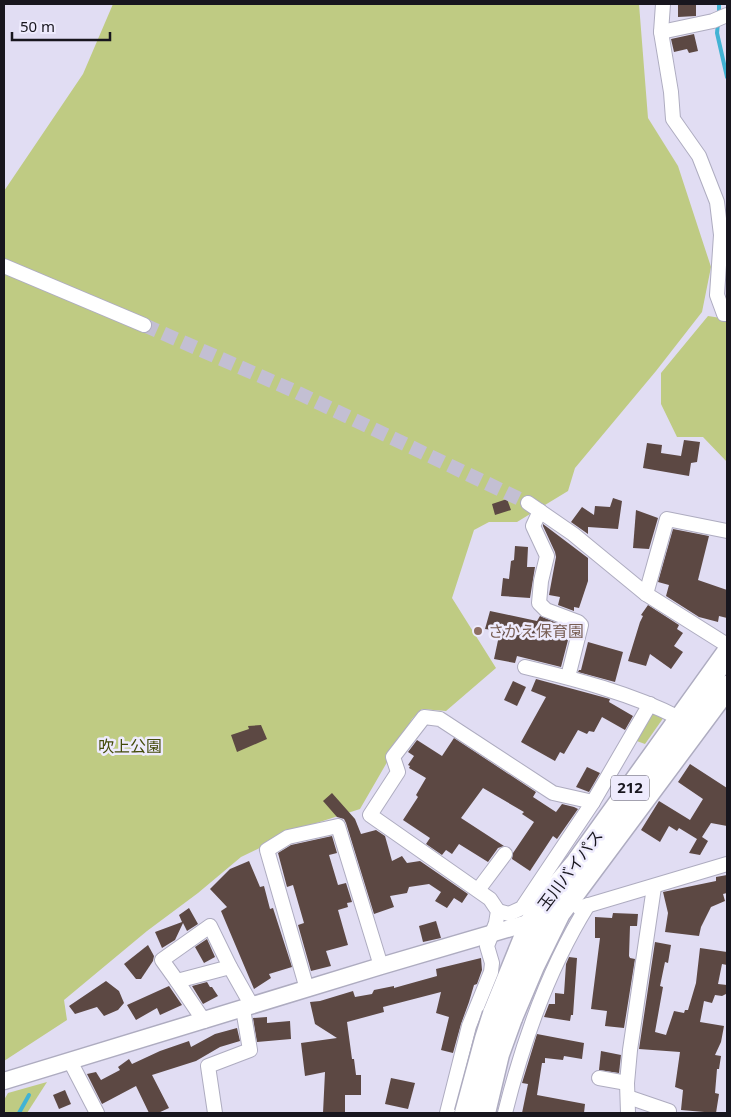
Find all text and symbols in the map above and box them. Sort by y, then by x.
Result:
scale bar [12,10,110,42]
text: 50 m [20,16,55,36]
place label: さかえ保育園 [488,620,584,642]
marker: さかえ保育園 [472,625,484,637]
park label: 吹上公園 [98,735,162,757]
road number: 212 [611,776,649,800]
street label: 玉川バイパス [532,825,608,915]

